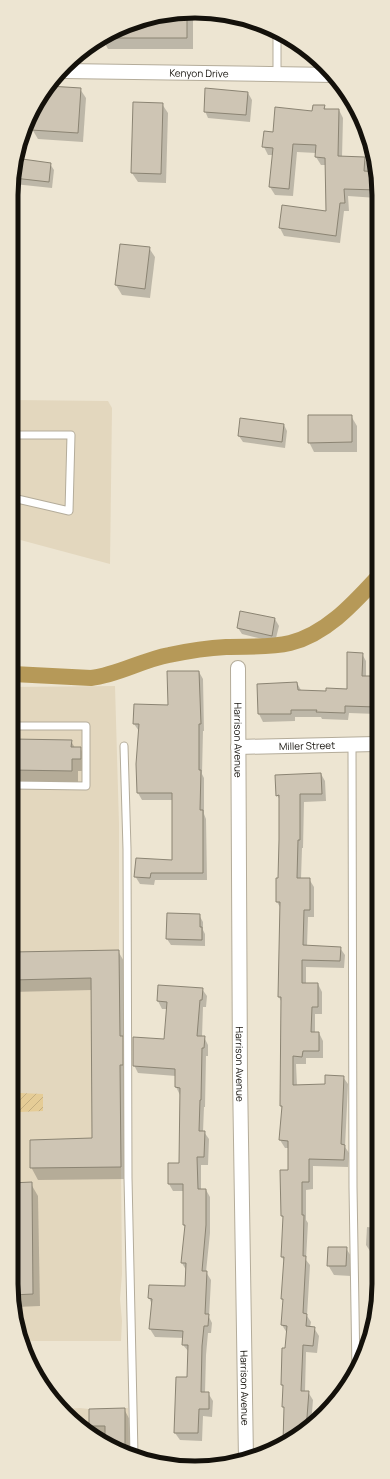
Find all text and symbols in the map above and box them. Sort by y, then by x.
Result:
street label: Kenyon Drive [169,66,229,80]
street label: Harrison Avenue [231,702,246,778]
street label: Miller Street [279,738,335,753]
street label: Harrison Avenue [233,1026,247,1102]
street label: Harrison Avenue [237,1350,252,1426]

